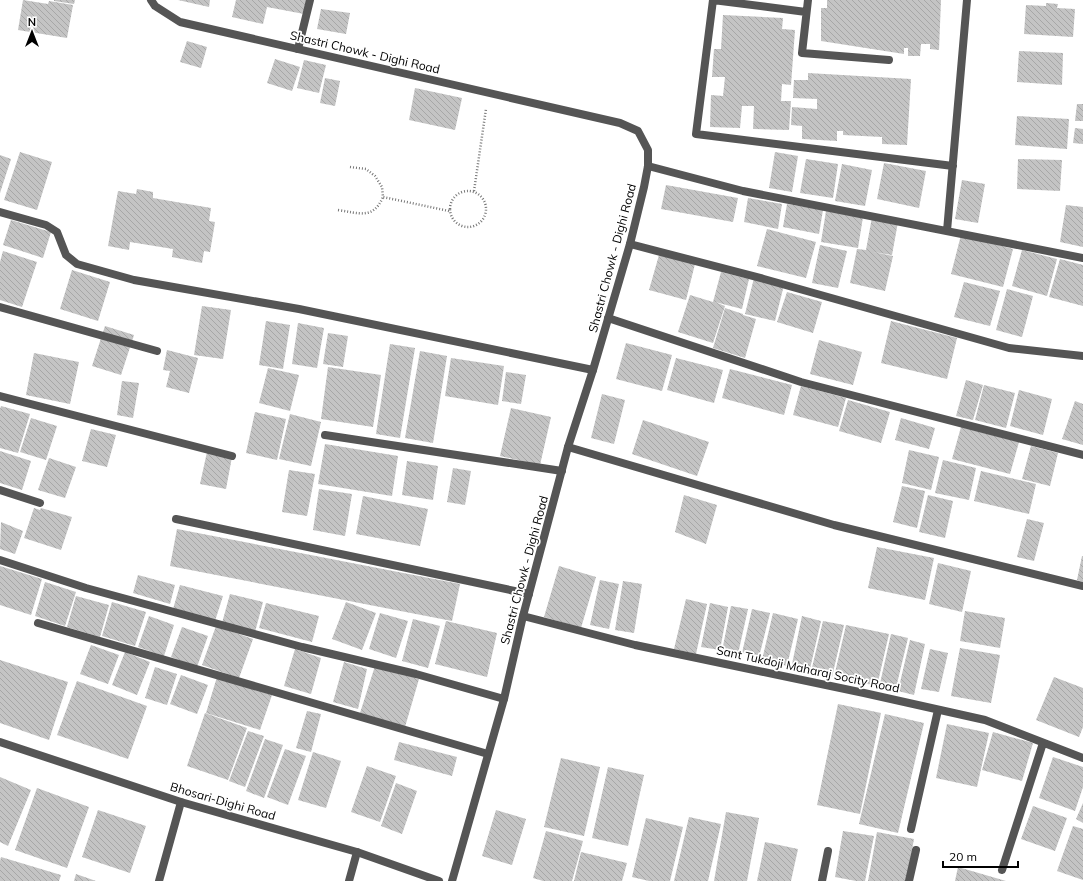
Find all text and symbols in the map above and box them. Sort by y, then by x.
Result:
north arrow [12,12,52,52]
text: N [28,15,36,29]
street label: Shastri Chowk - Dighi Road [288,27,442,77]
street label: Shastri Chowk - Dighi Road [585,182,639,334]
street label: Shastri Chowk - Dighi Road [497,494,551,646]
street label: Sant Tukdoji Maharaj Socity Road [715,642,901,696]
street label: Bhosari-Dighi Road [169,779,277,823]
scale bar [943,843,1018,869]
text: 20 m [949,849,977,864]

